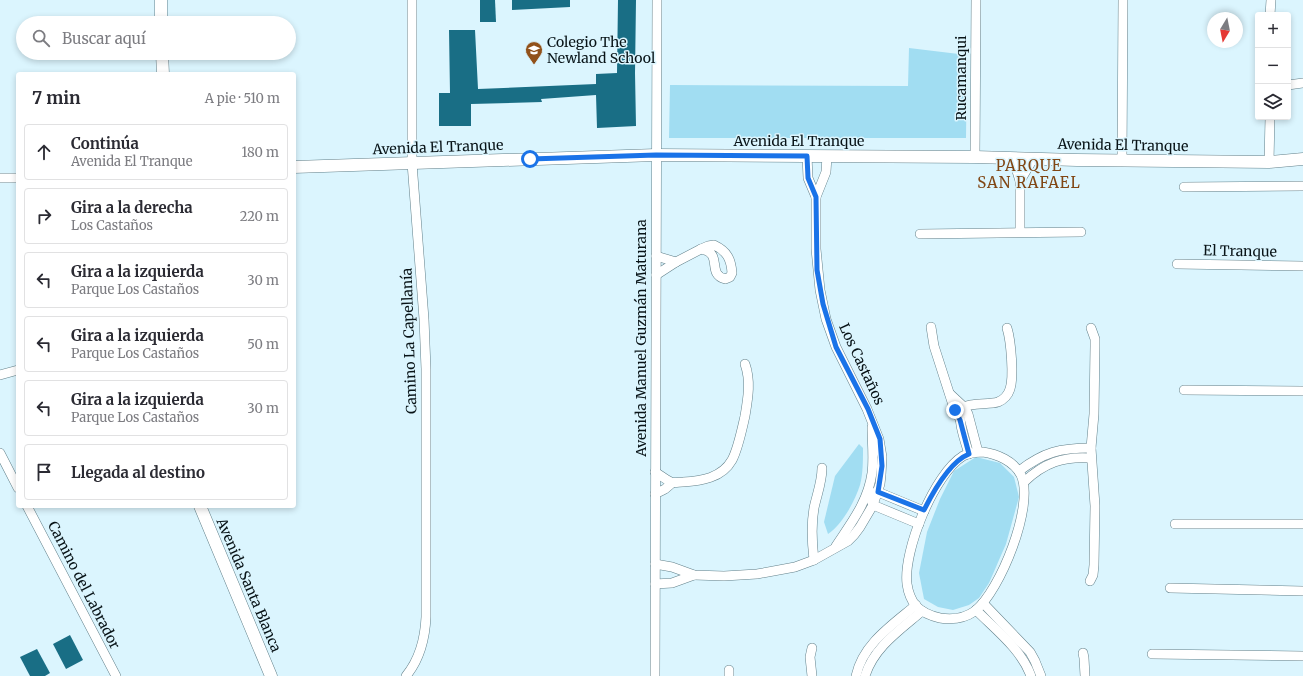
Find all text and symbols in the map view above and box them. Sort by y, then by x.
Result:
north arrow [1207,12,1243,48]
map controls [1255,12,1291,120]
button: + [1255,12,1291,48]
search box [16,16,296,60]
icon: search [30,27,52,49]
text: Buscar aquí [62,29,146,48]
place label: Colegio The Newland School [547,33,656,67]
street label: Rucamanqui [952,35,970,121]
school or university icon: Colegio The Newland School [524,40,544,65]
button: − [1255,48,1291,84]
button: layers [1255,84,1291,120]
text: 7 min [32,87,81,109]
text: A pie · 510 m [205,90,280,107]
street label: Avenida El Tranque [733,132,864,150]
text: Continúa [71,134,139,153]
street label: Avenida El Tranque [1056,135,1189,155]
street label: Avenida El Tranque [371,136,504,158]
icon: ahead [33,141,55,163]
text: 180 m [241,144,279,161]
route start [521,150,539,168]
text: Avenida El Tranque [71,153,193,170]
district label: PARQUE SAN RAFAEL [977,156,1081,192]
text: Gira a la derecha [71,198,193,217]
icon: right [33,205,55,227]
text: 220 m [240,208,279,225]
text: Los Castaños [71,217,153,234]
street label: Avenida Manuel Guzmán Maturana [632,219,650,458]
street label: El Tranque [1203,241,1277,261]
text: Gira a la izquierda [71,262,204,281]
street label: Camino La Capellanía [397,267,421,414]
icon: left [33,269,55,291]
text: 30 m [247,272,279,289]
text: Parque Los Castaños [71,281,199,298]
street label: Los Castaños [835,320,889,408]
text: Gira a la izquierda [71,326,204,345]
icon: left [33,333,55,355]
text: 50 m [247,336,279,353]
text: Parque Los Castaños [71,345,199,362]
text: Gira a la izquierda [71,390,204,409]
icon: left [33,397,55,419]
text: 30 m [247,400,279,417]
route end [946,401,964,419]
text: Parque Los Castaños [71,409,199,426]
icon: arrive [33,461,55,483]
text: Llegada al destino [71,463,205,482]
street label: Avenida Santa Blanca [212,514,286,655]
street label: Camino del Labrador [44,518,124,652]

